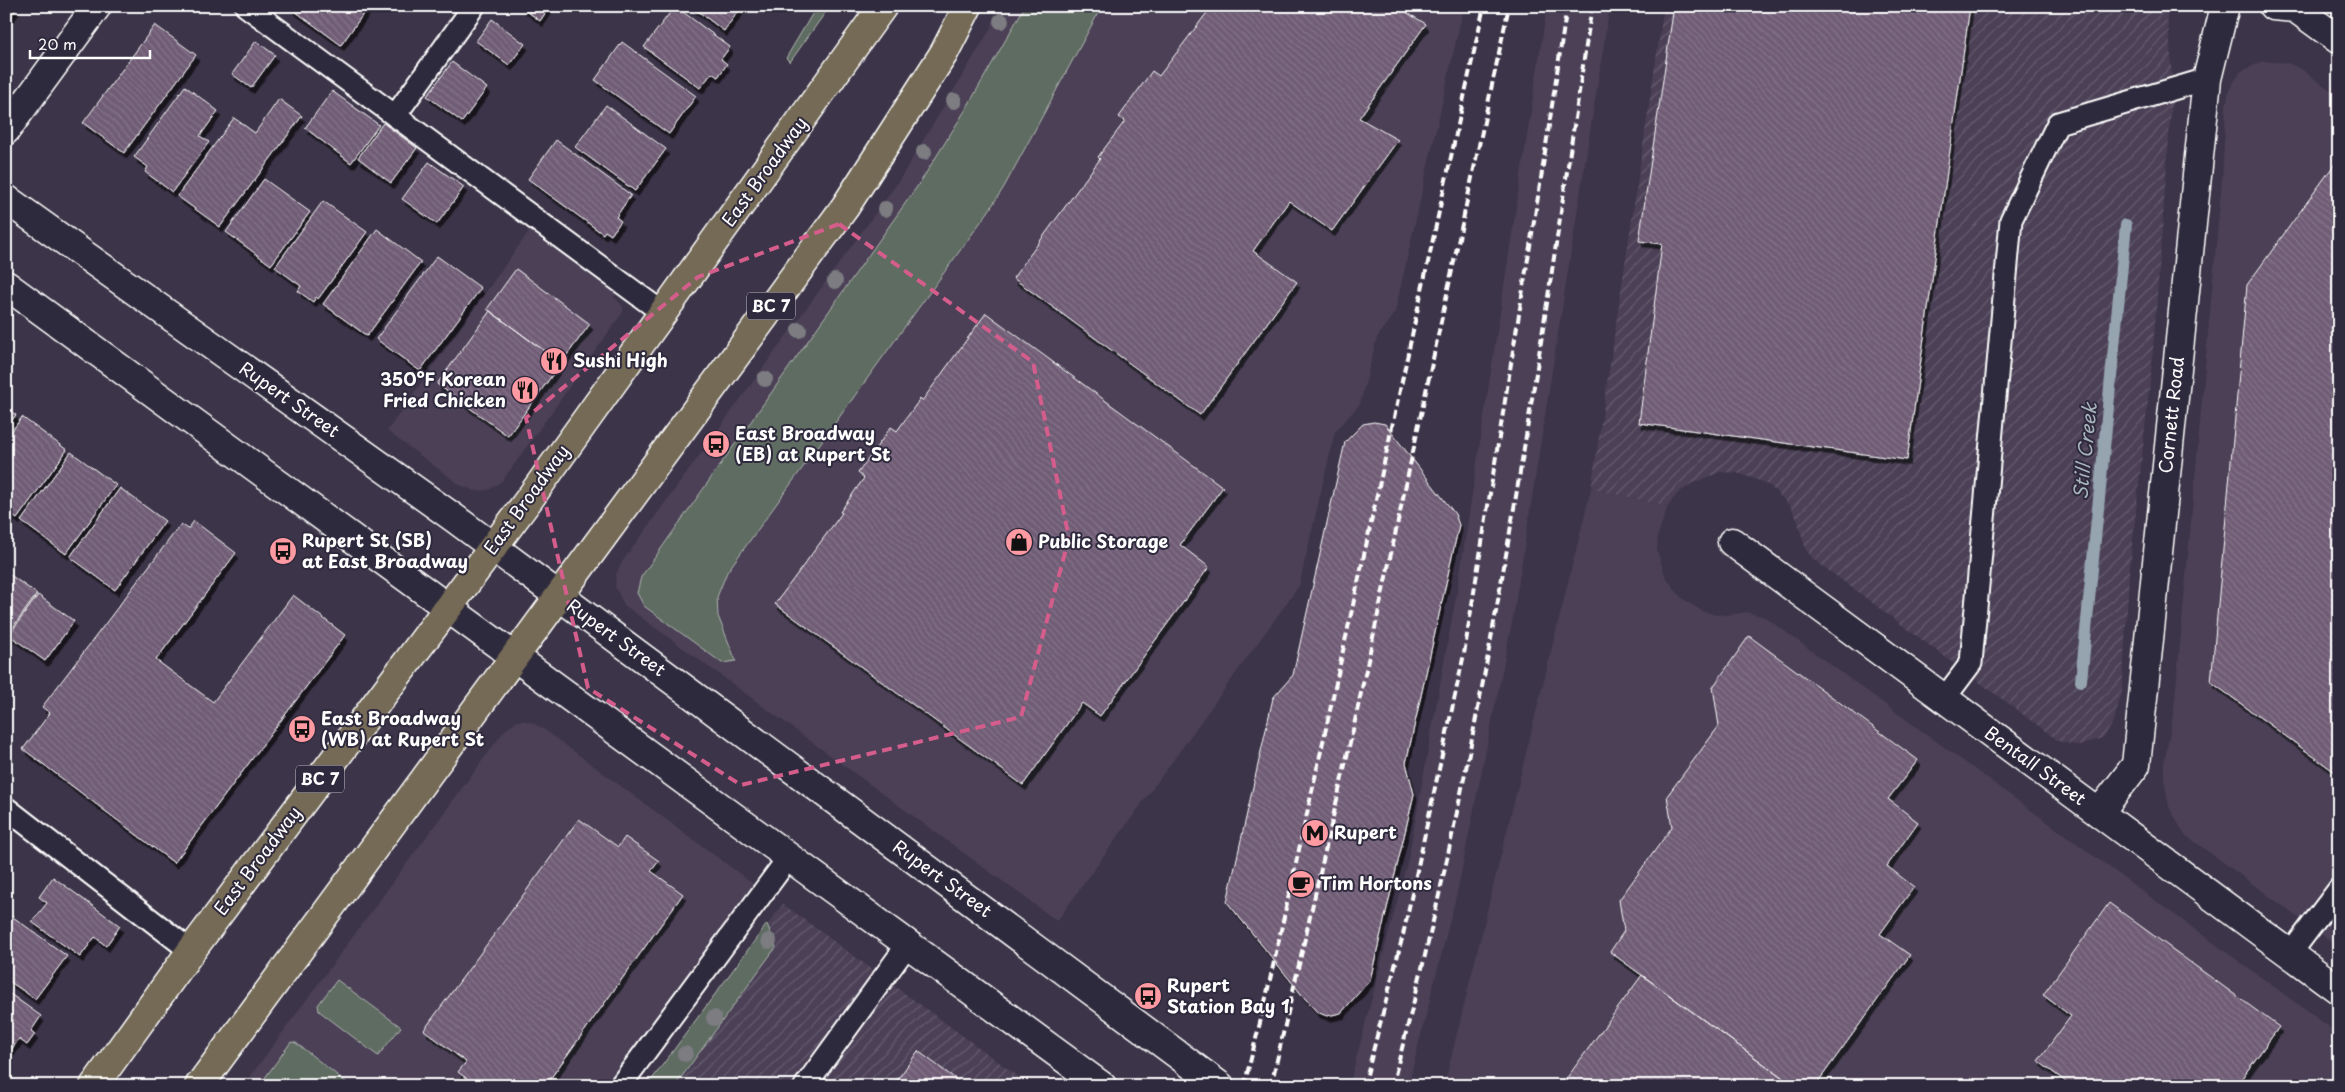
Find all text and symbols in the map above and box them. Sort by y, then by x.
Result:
scale bar [30,28,150,60]
text: 20 m [38,32,77,55]
street label: East Broadway [715,110,813,232]
road number: BC 7 [747,292,795,320]
restaurant icon: Sushi High [539,346,569,376]
place label: Sushi High [573,346,668,373]
street label: Rupert Street [234,354,345,443]
street label: Cornett Road [2151,355,2190,475]
place label: 350°F Korean Fried Chicken [380,365,506,413]
restaurant icon: 350°F Korean Fried Chicken [510,375,540,405]
water label: Still Creek [2065,400,2103,501]
place label: East Broadway (EB) at Rupert St [735,419,891,467]
bus stop icon: East Broadway (EB) at Rupert St [701,429,731,459]
street label: East Broadway [477,438,575,560]
place label: Rupert St (SB) at East Broadway [302,526,468,574]
shop icon: Public Storage [1004,527,1034,557]
place label: Public Storage [1038,527,1169,554]
bus stop icon: Rupert St (SB) at East Broadway [268,536,298,566]
street label: Rupert Street [562,592,672,682]
place label: East Broadway (WB) at Rupert St [321,704,485,752]
bus stop icon: East Broadway (WB) at Rupert St [287,714,317,744]
street label: Bentall Street [1979,719,2092,811]
road number: BC 7 [296,766,344,792]
street label: East Broadway [207,800,307,920]
metro station icon: Rupert [1300,818,1330,848]
place label: Rupert [1334,818,1397,845]
street label: Rupert Street [888,833,998,923]
cafe icon: Tim Hortons [1286,869,1316,899]
place label: Tim Hortons [1320,869,1432,896]
place label: Rupert Station Bay 1 [1167,971,1290,1019]
bus stop icon: Rupert Station Bay 1 [1133,981,1163,1011]

